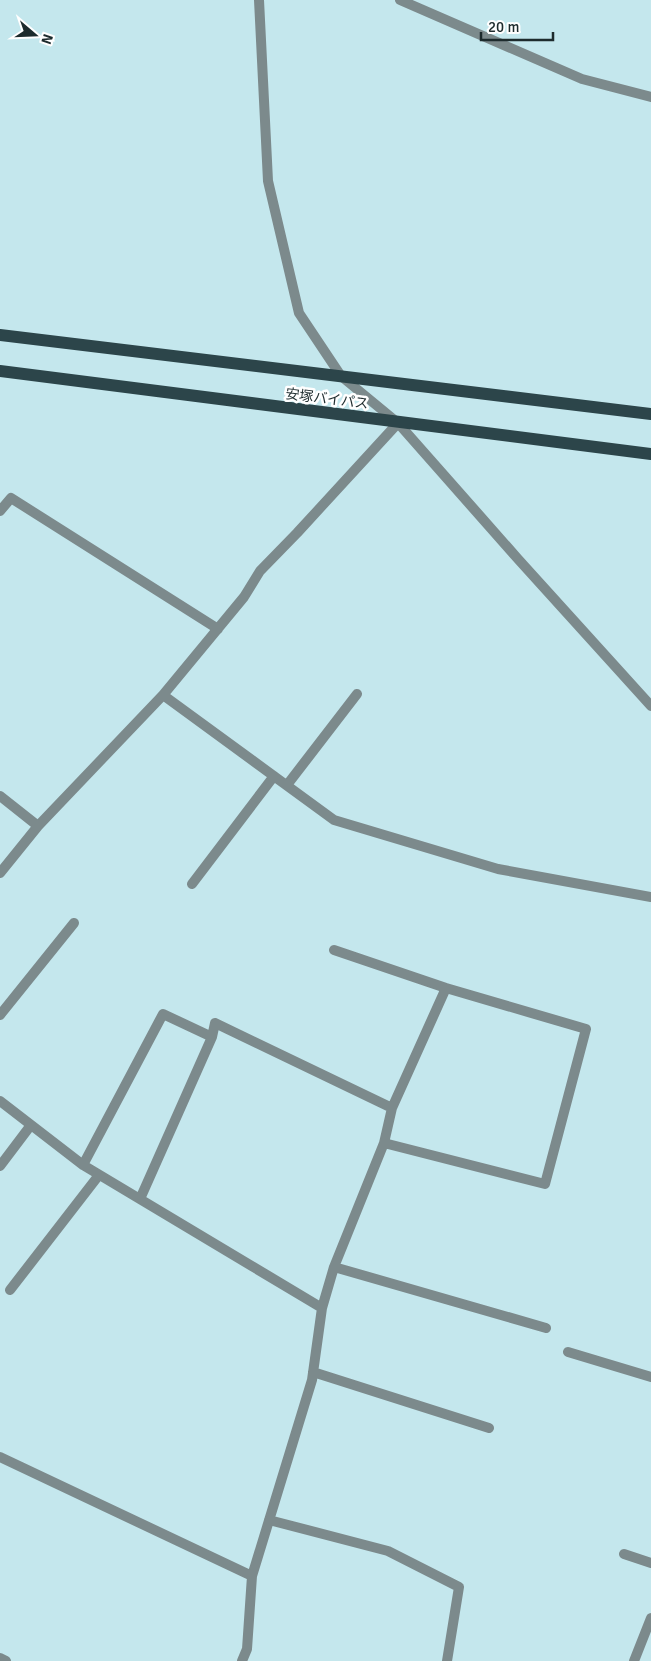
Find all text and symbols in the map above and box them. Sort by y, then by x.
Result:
north arrow [10,10,60,60]
scale bar [481,10,554,42]
text: 20 m [488,18,519,36]
text: N [37,32,56,46]
street label: 安塚バイパス [284,385,370,413]

